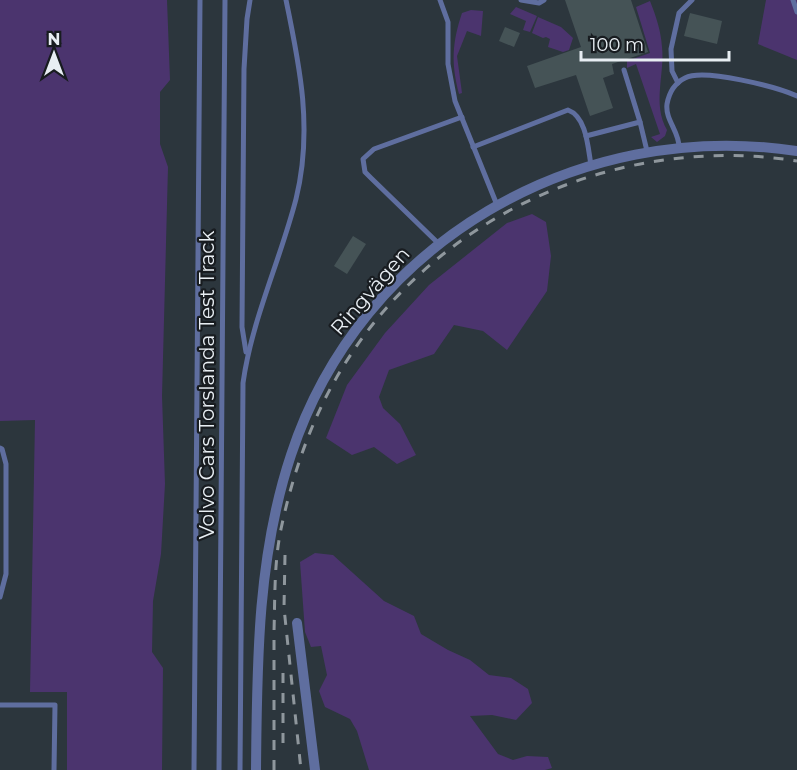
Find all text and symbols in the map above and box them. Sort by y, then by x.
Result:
north arrow [24,24,84,84]
scale bar [581,24,730,62]
text: N [48,30,60,49]
text: 100 m [590,34,644,56]
street label: Volvo Cars Torslanda Test Track [195,231,219,539]
street label: Ringvägen [325,242,415,340]

